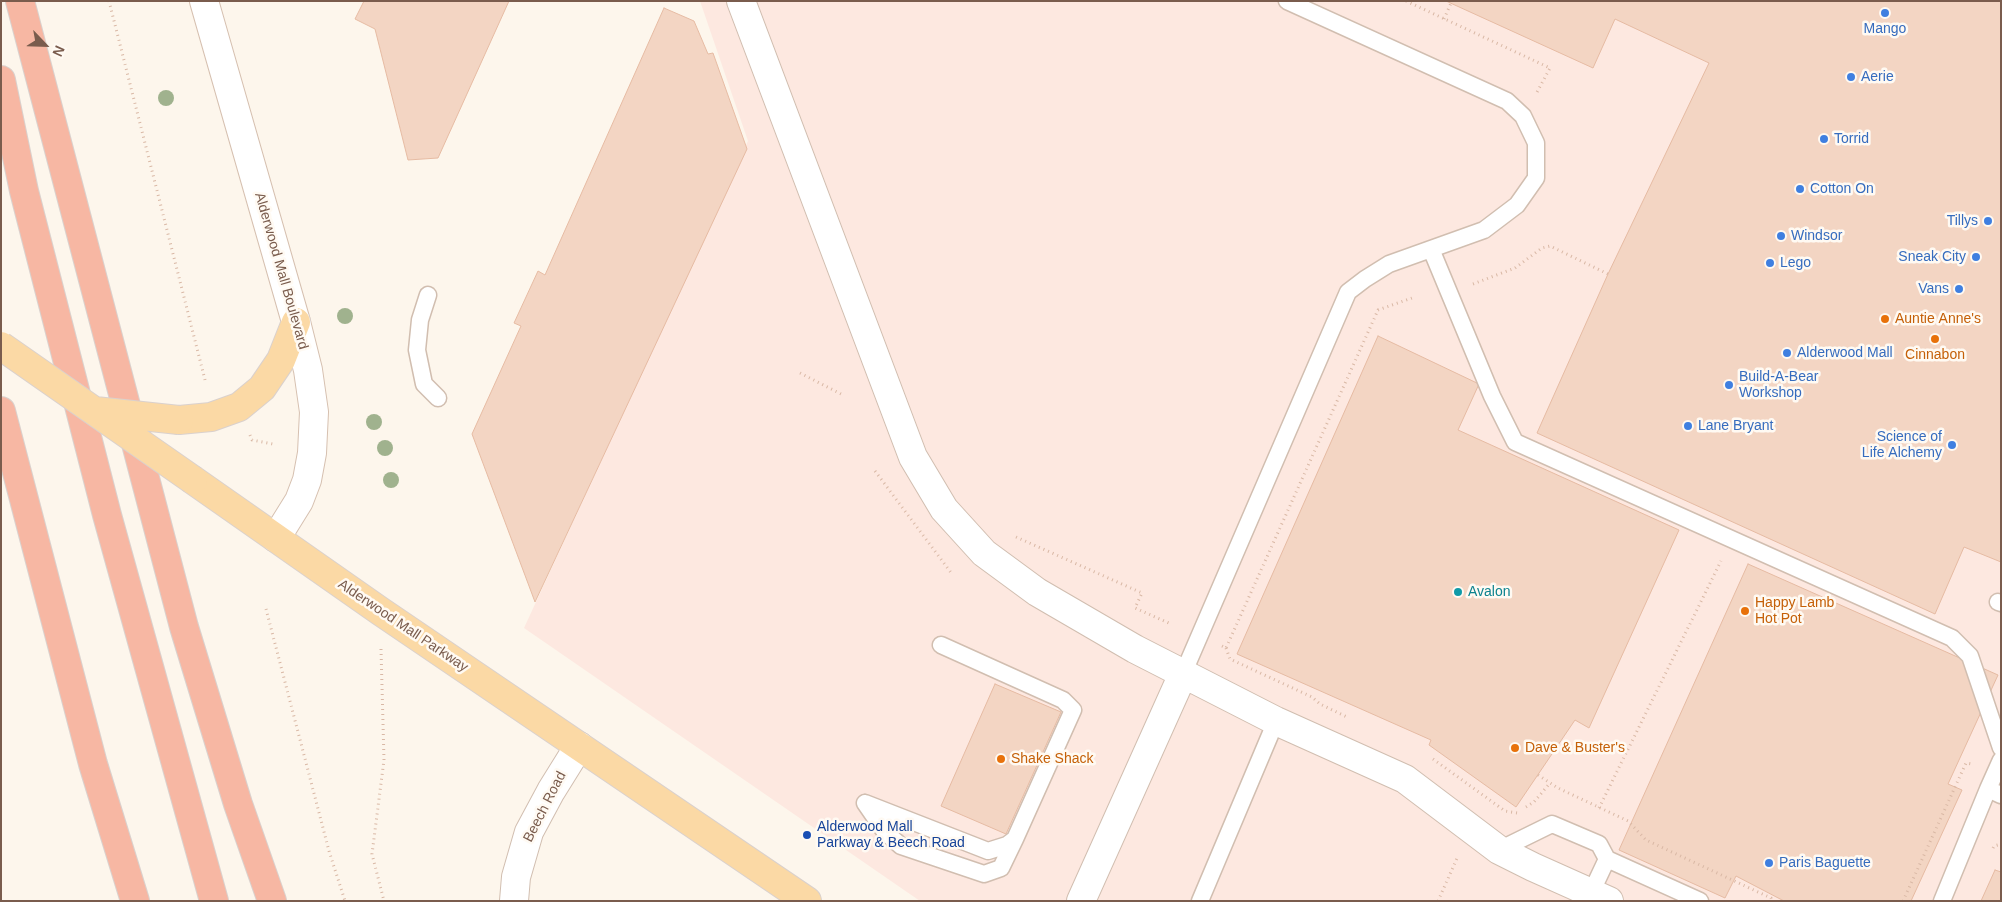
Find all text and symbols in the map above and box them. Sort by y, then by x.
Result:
marker: Mango [1879,7,1891,19]
north arrow [20,20,70,70]
place label: Mango [1864,21,1906,37]
text: N [49,43,68,59]
place label: Aerie [1861,69,1894,85]
marker: Aerie [1845,71,1857,83]
place label: Torrid [1834,131,1869,147]
marker: Torrid [1818,133,1830,145]
place label: Cotton On [1810,181,1874,197]
marker: Cotton On [1794,183,1806,195]
street label: Alderwood Mall Boulevard [251,191,311,351]
place label: Tillys [1947,213,1978,229]
marker: Tillys [1982,215,1994,227]
place label: Windsor [1791,228,1842,244]
marker: Windsor [1775,230,1787,242]
place label: Sneak City [1898,249,1966,265]
marker: Sneak City [1970,251,1982,263]
place label: Lego [1780,255,1811,271]
marker: Lego [1764,257,1776,269]
place label: Vans [1918,281,1949,297]
marker: Vans [1953,283,1965,295]
place label: Auntie Anne's [1895,311,1981,327]
marker: Auntie Anne's [1879,313,1891,325]
marker: Cinnabon [1929,333,1941,345]
place label: Alderwood Mall [1797,345,1893,361]
marker: Alderwood Mall [1781,347,1793,359]
place label: Cinnabon [1905,347,1965,363]
place label: Build-A-Bear Workshop [1739,369,1818,402]
marker: Build-A-Bear Workshop [1723,379,1735,391]
place label: Lane Bryant [1698,418,1773,434]
marker: Lane Bryant [1682,420,1694,432]
place label: Science of Life Alchemy [1862,429,1942,462]
marker: Science of Life Alchemy [1946,439,1958,451]
street label: Alderwood Mall Parkway [335,576,471,676]
place label: Avalon [1468,584,1511,600]
marker: Avalon [1452,586,1464,598]
place label: Happy Lamb Hot Pot [1755,595,1834,628]
marker: Happy Lamb Hot Pot [1739,605,1751,617]
place label: Dave & Buster's [1525,740,1625,756]
marker: Dave & Buster's [1509,742,1521,754]
place label: Shake Shack [1011,751,1093,767]
marker: Shake Shack [995,753,1007,765]
street label: Beech Road [520,769,570,845]
place label: Alderwood Mall Parkway & Beech Road [817,819,965,852]
marker: Alderwood Mall Parkway & Beech Road [801,829,813,841]
place label: Paris Baguette [1779,855,1871,871]
marker: Paris Baguette [1763,857,1775,869]

